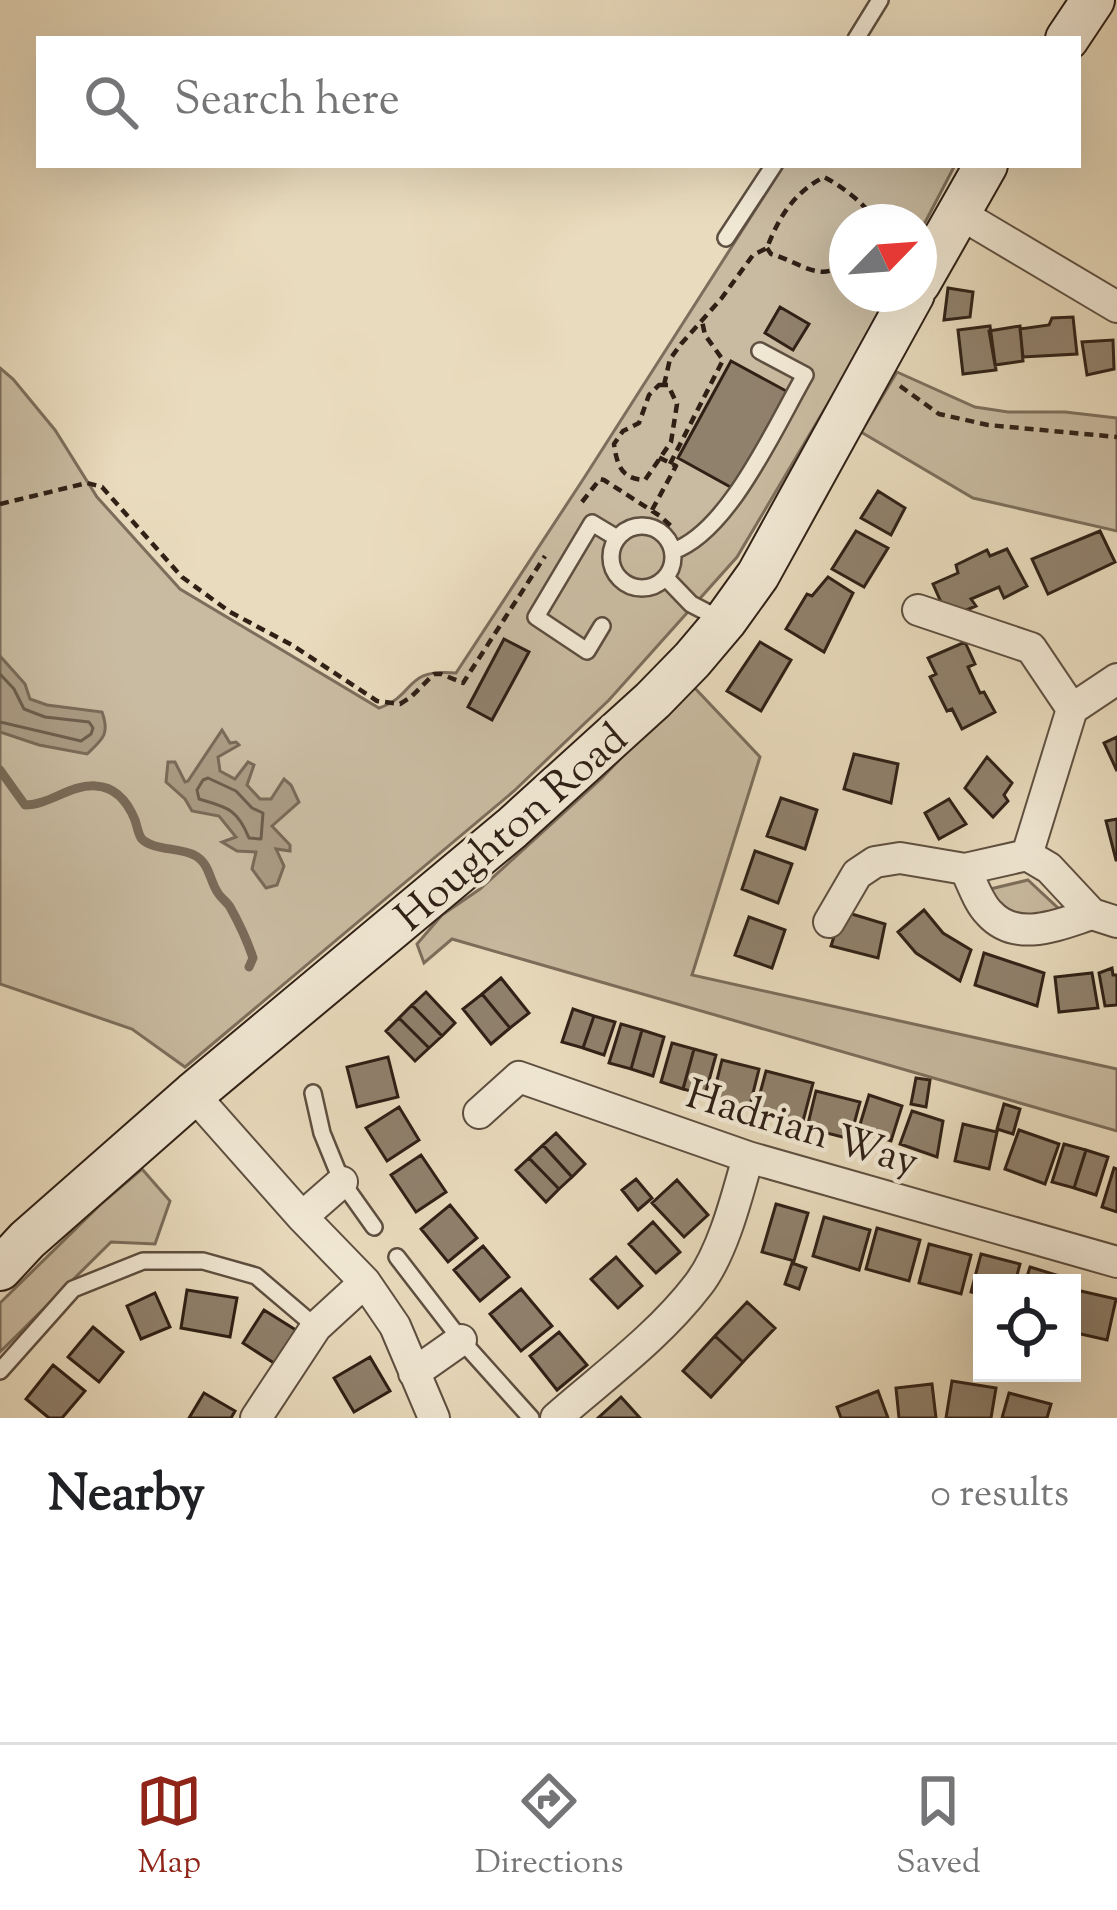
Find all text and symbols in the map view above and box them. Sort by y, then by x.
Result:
search box [36,36,1081,168]
icon: search [78,69,144,135]
text: Search here [174,70,400,135]
north arrow [829,204,937,312]
street label: Houghton Road [384,712,643,948]
street label: Hadrian Way [678,1067,925,1195]
map controls [973,1274,1081,1382]
button: locate [973,1274,1081,1382]
text: Nearby [48,1460,205,1533]
text: 0 results [930,1468,1069,1524]
tab: Map [136,1768,202,1888]
tab: Directions [475,1768,624,1888]
tab: Saved [896,1768,981,1888]

